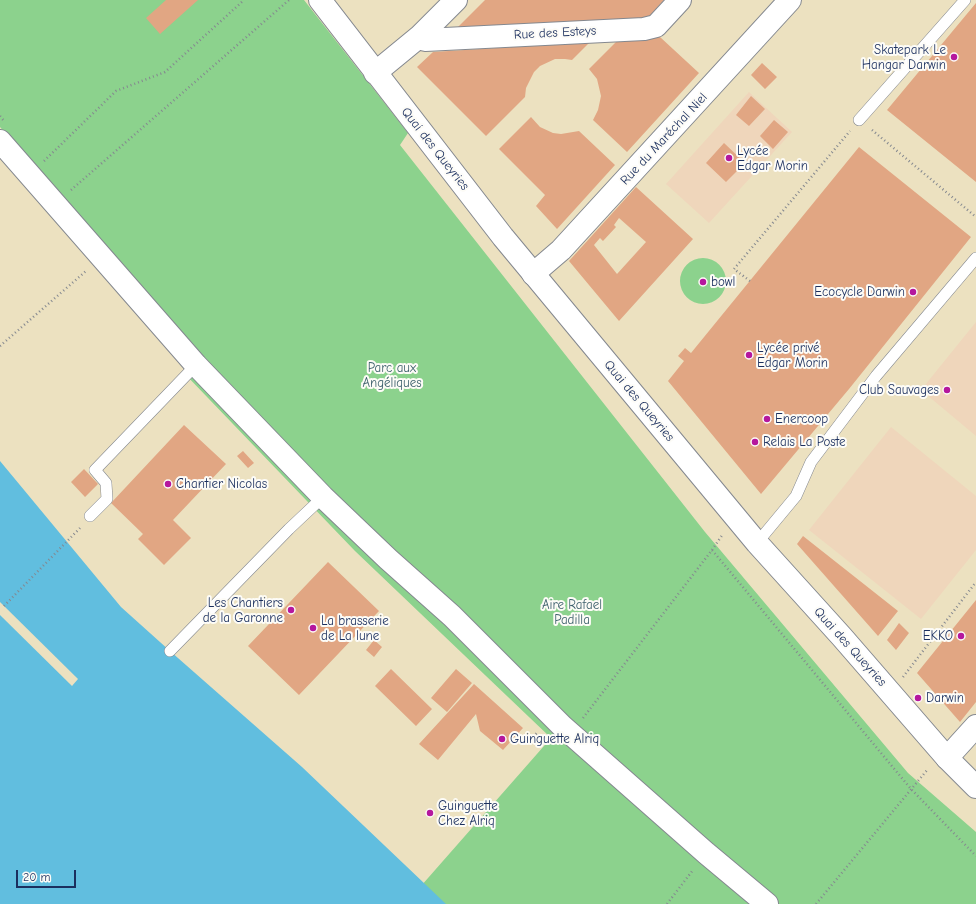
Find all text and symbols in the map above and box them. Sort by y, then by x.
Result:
street label: Rue des Esteys [513,23,597,43]
place label: Skatepark Le Hangar Darwin [862,42,946,73]
marker: Skatepark Le Hangar Darwin [949,52,959,62]
street label: Rue du Maréchal Niel [617,90,711,188]
street label: Quai des Queyries [398,104,472,194]
place label: Lycée Edgar Morin [737,143,808,174]
marker: Lycée Edgar Morin [724,153,734,163]
place label: bowl [711,274,735,290]
marker: bowl [698,277,708,287]
place label: Ecocycle Darwin [814,284,905,300]
marker: Ecocycle Darwin [908,287,918,297]
place label: Lycée privé Edgar Morin [757,340,828,371]
marker: Lycée privé Edgar Morin [744,350,754,360]
street label: Quai des Queyries [600,357,678,445]
park label: Parc aux Angéliques [362,360,422,391]
place label: Club Sauvages [859,382,939,398]
marker: Club Sauvages [942,385,952,395]
place label: Enercoop [775,411,828,427]
marker: Enercoop [762,414,772,424]
place label: Relais La Poste [763,434,845,450]
marker: Relais La Poste [750,437,760,447]
place label: Chantier Nicolas [176,476,267,492]
marker: Chantier Nicolas [163,479,173,489]
place label: Les Chantiers de la Garonne [203,595,283,626]
park label: Aire Rafael Padilla [542,597,602,628]
street label: Quai des Queyries [810,604,890,690]
marker: Les Chantiers de la Garonne [286,605,296,615]
place label: La brasserie de La lune [321,613,389,644]
marker: La brasserie de La lune [308,623,318,633]
place label: EKKO [923,628,953,644]
marker: EKKO [956,631,966,641]
place label: Darwin [926,690,964,706]
marker: Darwin [913,693,923,703]
place label: Guinguette Alriq [510,731,599,747]
marker: Guinguette Alriq [497,734,507,744]
place label: Guinguette Chez Alriq [438,798,498,829]
marker: Guinguette Chez Alriq [425,808,435,818]
scale bar [18,862,78,888]
text: 20 m [23,870,51,884]

